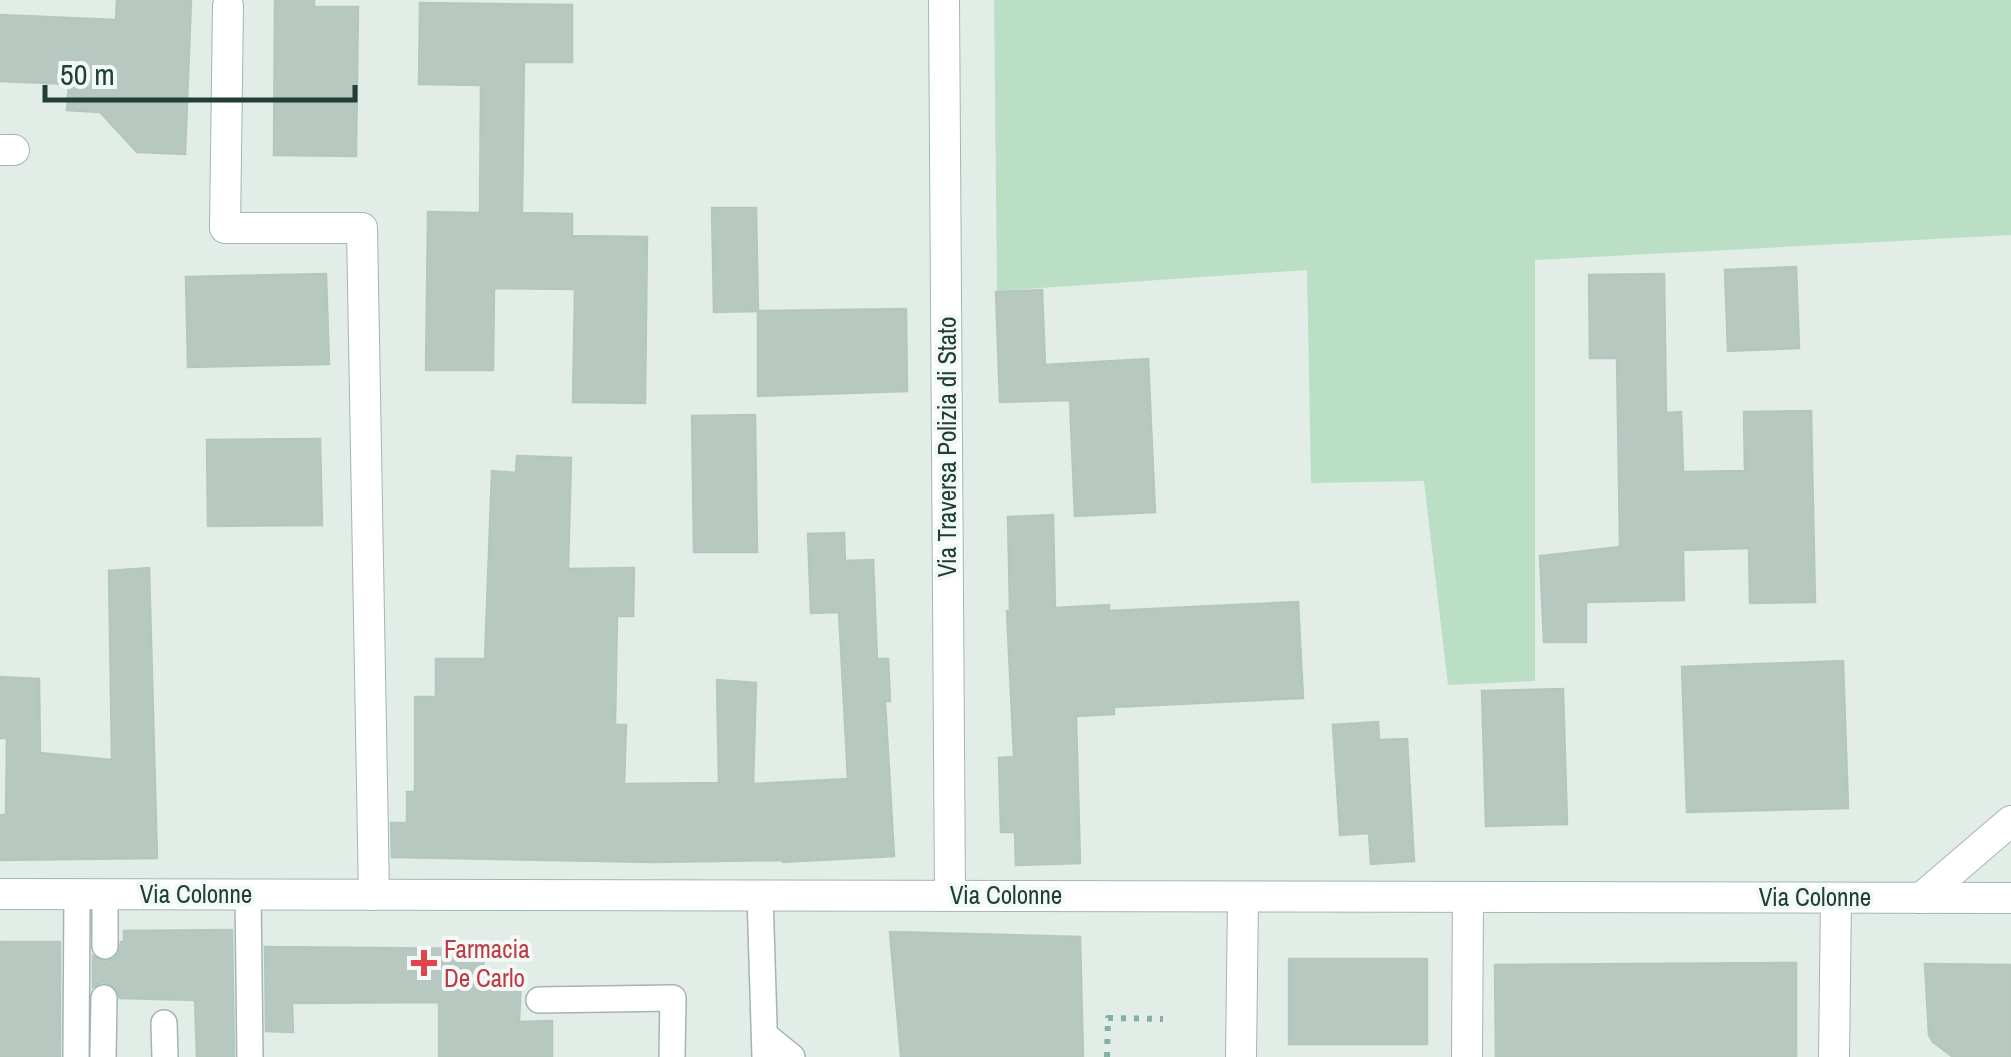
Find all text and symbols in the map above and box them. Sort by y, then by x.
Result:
scale bar [45,40,355,102]
text: 50 m [60,54,115,94]
street label: Via Traversa Polizia di Stato [930,317,964,577]
street label: Via Colonne [140,877,252,911]
street label: Via Colonne [950,878,1062,912]
street label: Via Colonne [1759,880,1871,914]
place label: Farmacia De Carlo [444,932,530,995]
marker: Farmacia De Carlo [413,952,435,974]

